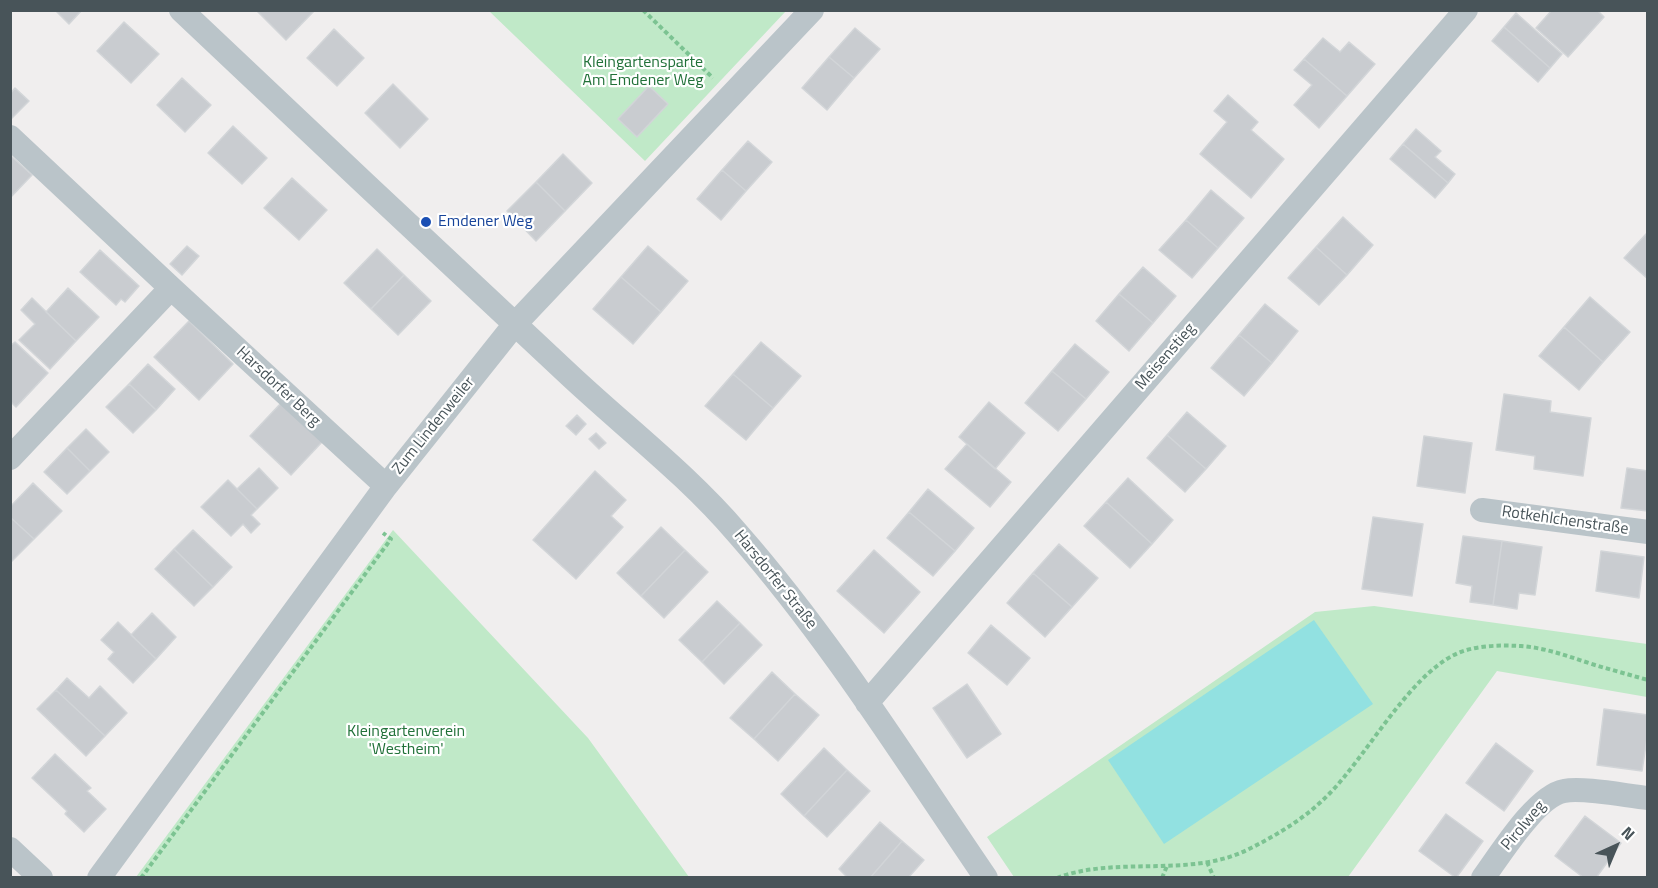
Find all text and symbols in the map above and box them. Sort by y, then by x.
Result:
park label: Kleingartensparte Am Emdener Weg [582,53,704,91]
place label: Emdener Weg [438,212,533,232]
marker: Emdener Weg [419,215,433,229]
street label: Meisenstieg [1132,320,1200,394]
street label: Harsdorfer Berg [232,343,324,431]
street label: Zum Lindenweiler [389,373,479,479]
street label: Rotkehlchenstraße [1500,503,1630,539]
street label: Harsdorfer Straße [729,527,821,633]
park label: Kleingartenverein 'Westheim' [347,722,465,760]
street label: Pirolweg [1498,797,1550,855]
north arrow [1586,816,1646,876]
text: N [1616,821,1641,846]

